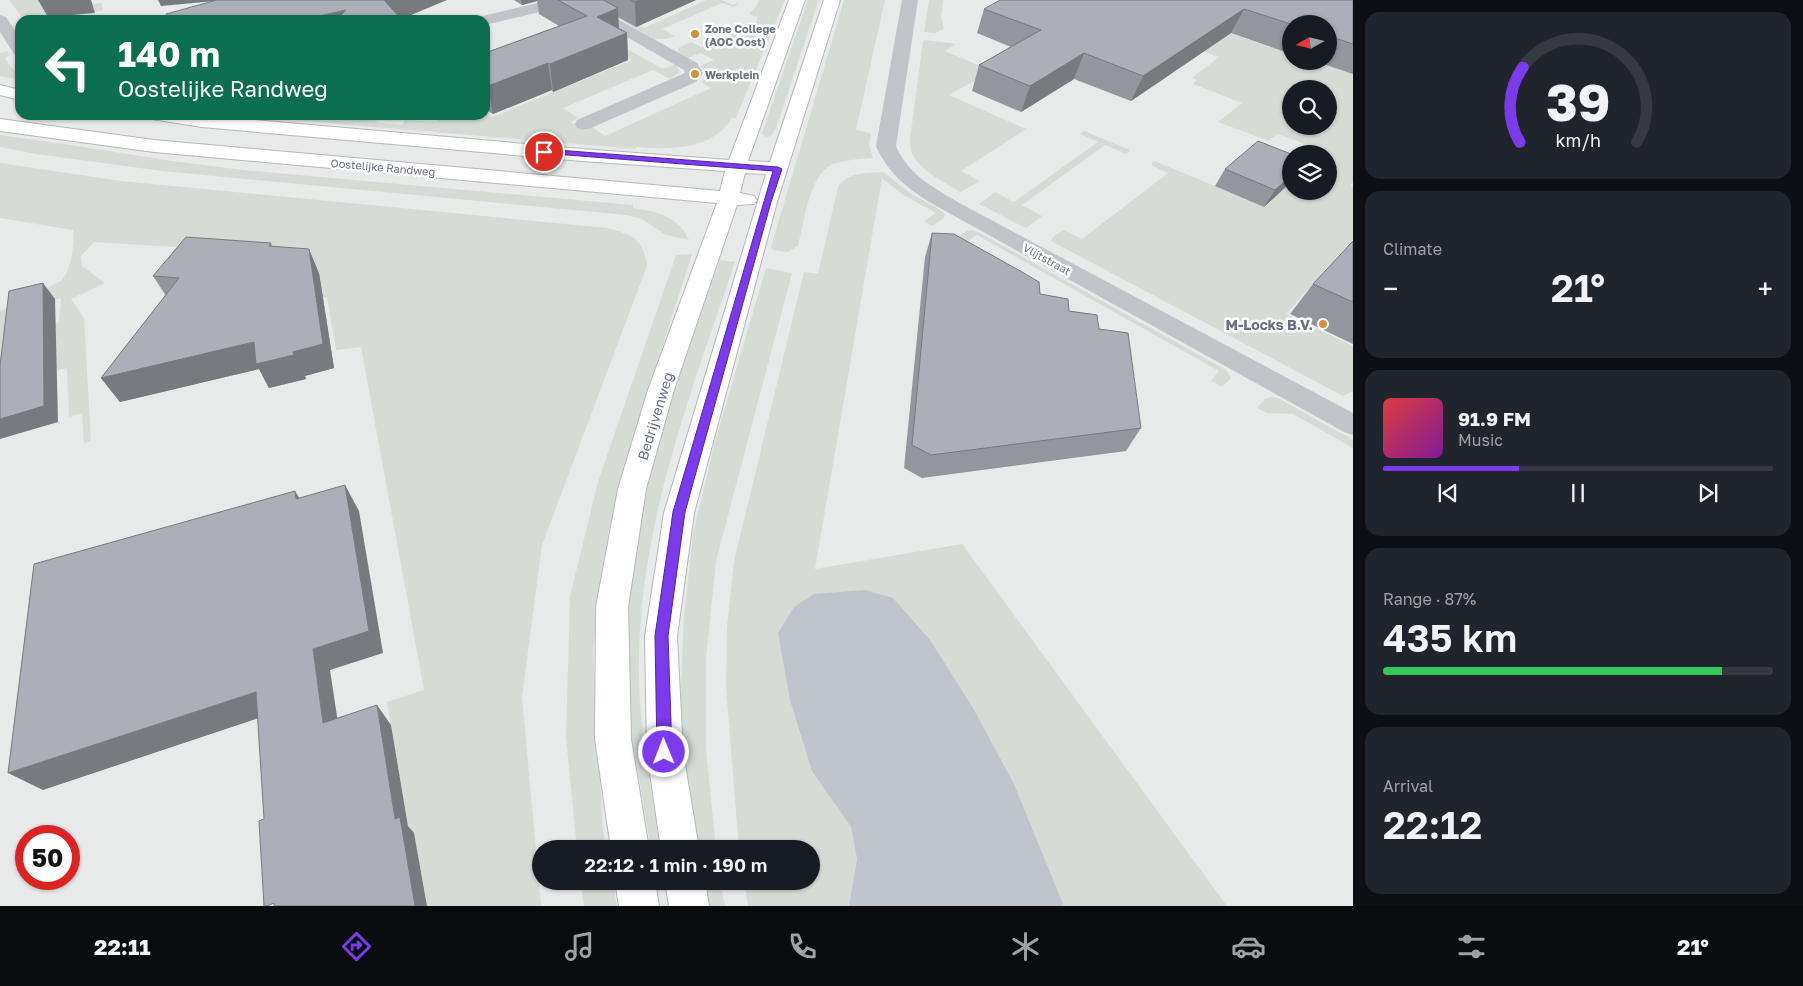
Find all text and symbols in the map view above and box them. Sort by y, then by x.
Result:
north arrow [1282,15,1338,70]
map controls [1282,15,1337,200]
place label: Zone College (AOC Oost) [705,22,776,48]
marker: Zone College (AOC Oost) [689,28,701,40]
text: 140 m [118,33,220,75]
icon: left [35,35,100,100]
marker: Werkplein [689,68,701,80]
place label: Werkplein [705,68,760,81]
text: 39 [1546,70,1610,132]
text: Oostelijke Randweg [118,75,328,102]
button: search [1282,80,1337,135]
text: km/h [1555,129,1601,151]
pin [523,131,565,173]
icon: arrive [530,138,558,166]
button: layers [1282,145,1337,200]
street label: Oostelijke Randweg [330,156,436,178]
text: Climate [1383,239,1442,259]
street label: Vlijtstraat [1021,241,1073,277]
text: 21° [1551,265,1605,310]
text: − [1383,272,1398,305]
text: + [1758,272,1773,305]
place label: M-Locks B.V. [1225,316,1313,333]
marker: M-Locks B.V. [1317,318,1329,330]
street label: Bedrijvenweg [634,370,676,462]
text: 91.9 FM [1458,407,1531,430]
text: Music [1458,430,1503,450]
icon: previous [1434,479,1462,507]
icon: pause [1564,479,1592,507]
icon: next [1694,479,1722,507]
text: Range · 87% [1383,589,1476,609]
text: 435 km [1383,615,1517,660]
position arrow [637,725,689,777]
text: Arrival [1383,776,1433,796]
text: 22:12 [1383,802,1482,847]
speed limit sign: 50 [15,825,80,890]
text: 22:12 · 1 min · 190 m [585,853,767,876]
icon: directions [339,929,374,964]
icon: music [562,929,597,964]
icon: phone [785,929,820,964]
icon: climate [1008,929,1043,964]
icon: car [1231,929,1266,964]
icon: filters [1454,929,1489,964]
text: 22:11 [94,933,151,960]
text: 21° [1677,933,1709,960]

